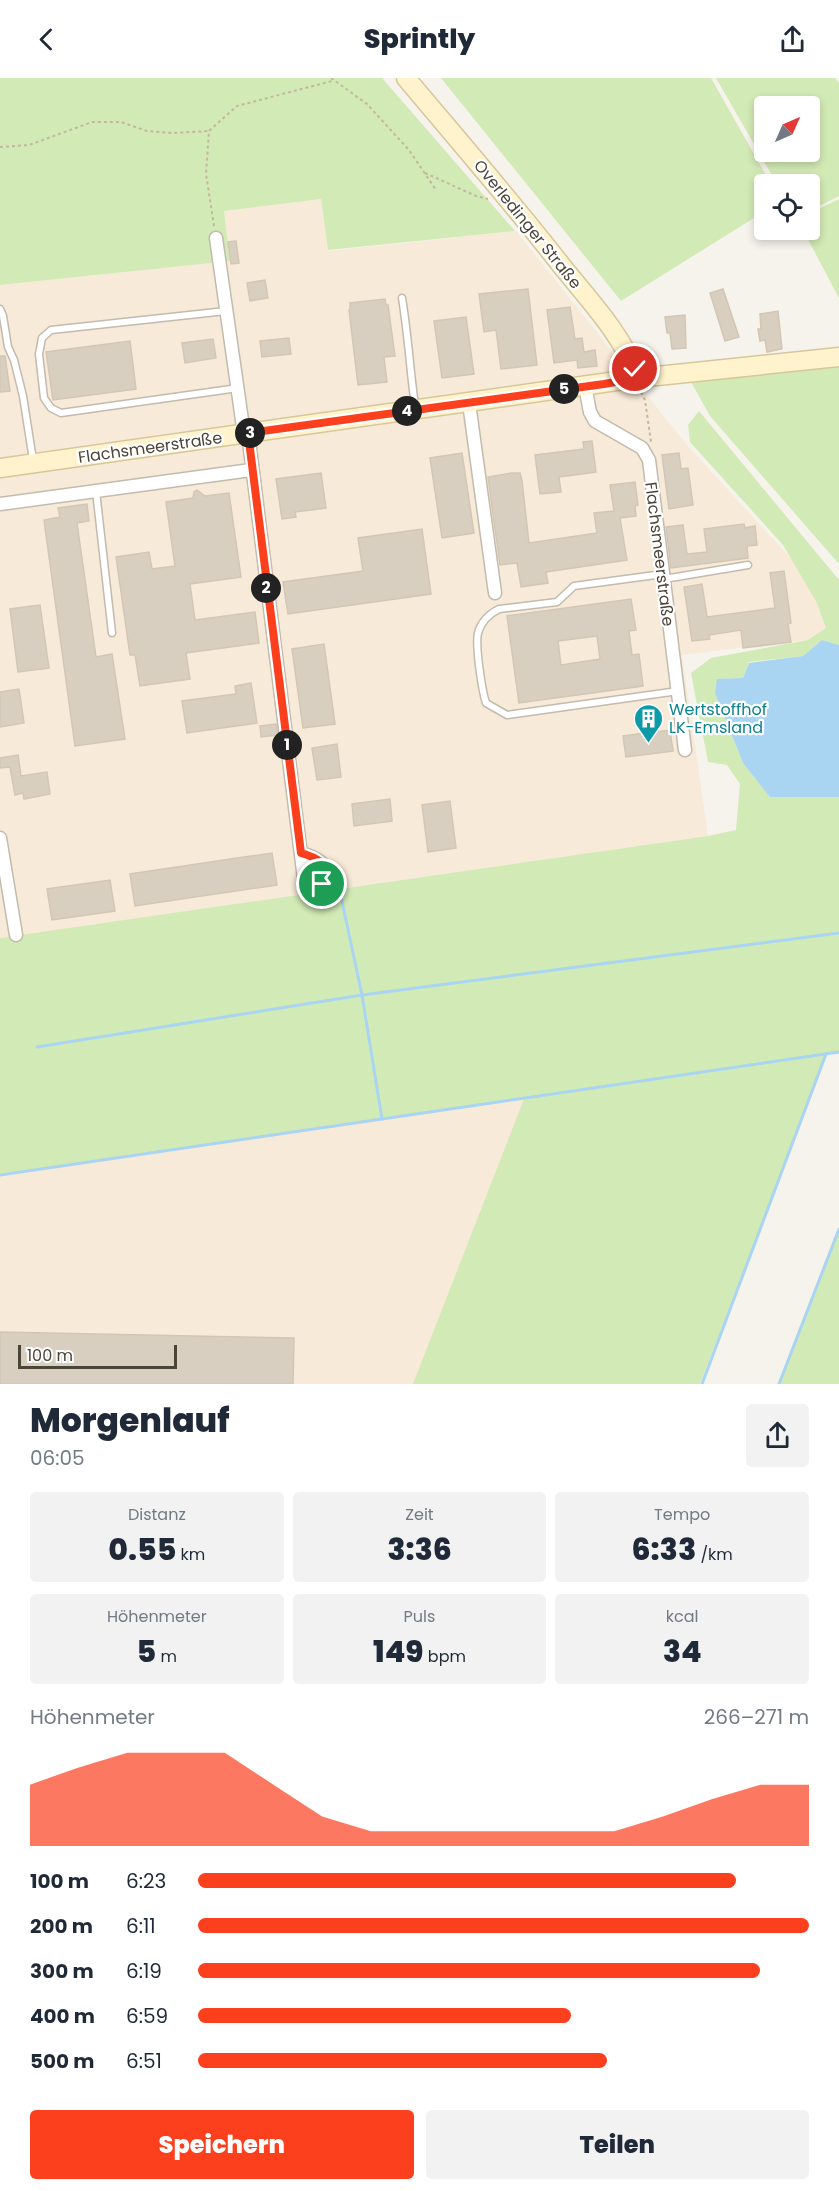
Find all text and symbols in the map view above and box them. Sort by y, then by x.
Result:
text: Sprintly [364,20,475,57]
icon: back [30,23,63,56]
icon: share [776,23,809,56]
north arrow [754,96,820,162]
map controls [754,96,820,240]
street label: Overledinger Straße [468,155,587,294]
button: locate [754,174,820,240]
pin [609,343,660,394]
icon: check [618,352,651,385]
pin: 5 [549,374,579,404]
text: 5 [559,377,569,400]
pin: 4 [392,396,422,426]
text: 4 [402,399,412,422]
pin: 3 [235,418,265,448]
text: 3 [245,421,255,444]
street label: Flachsmeerstraße [77,426,224,469]
street label: Flachsmeerstraße [639,481,680,628]
pin: 2 [251,573,281,603]
text: 2 [261,576,271,599]
place label: Wertstoffhof LK-Emsland [669,698,767,739]
building icon: Wertstoffhof LK-Emsland [632,702,664,744]
pin: 1 [272,730,302,760]
text: 1 [284,733,290,756]
pin [296,858,347,909]
icon: arrive [305,867,338,900]
scale bar [18,1342,177,1370]
text: 100 m [27,1344,73,1367]
text: Morgenlauf [30,1397,230,1444]
button: share [746,1404,809,1467]
text: 06:05 [30,1444,85,1472]
text: Distanz [128,1503,186,1526]
text: Zeit [405,1503,434,1526]
text: Tempo [654,1503,710,1526]
text: 0.55 [108,1528,176,1571]
text: 3:36 [387,1528,452,1571]
text: 6:33 [632,1528,696,1571]
text: km [176,1543,205,1566]
text: /km [696,1543,733,1566]
text: Höhenmeter [107,1605,207,1628]
text: Puls [404,1605,435,1628]
text: kcal [666,1605,699,1628]
text: 5 [137,1630,156,1673]
text: 149 [373,1630,424,1673]
text: 34 [663,1630,702,1673]
text: m [156,1645,177,1668]
text: bpm [424,1645,466,1668]
text: Höhenmeter [30,1703,155,1731]
text: 266–271 m [704,1703,809,1731]
text: 100 m [30,1867,89,1895]
text: 6:23 [126,1867,166,1895]
text: 200 m [30,1912,93,1940]
text: 6:11 [126,1912,156,1940]
text: 300 m [30,1957,94,1985]
text: 6:19 [126,1957,162,1985]
text: 400 m [30,2002,95,2030]
text: 6:59 [126,2002,168,2030]
text: 500 m [30,2047,95,2075]
text: 6:51 [126,2047,162,2075]
button: Speichern [30,2110,414,2179]
button: Teilen [426,2110,809,2179]

